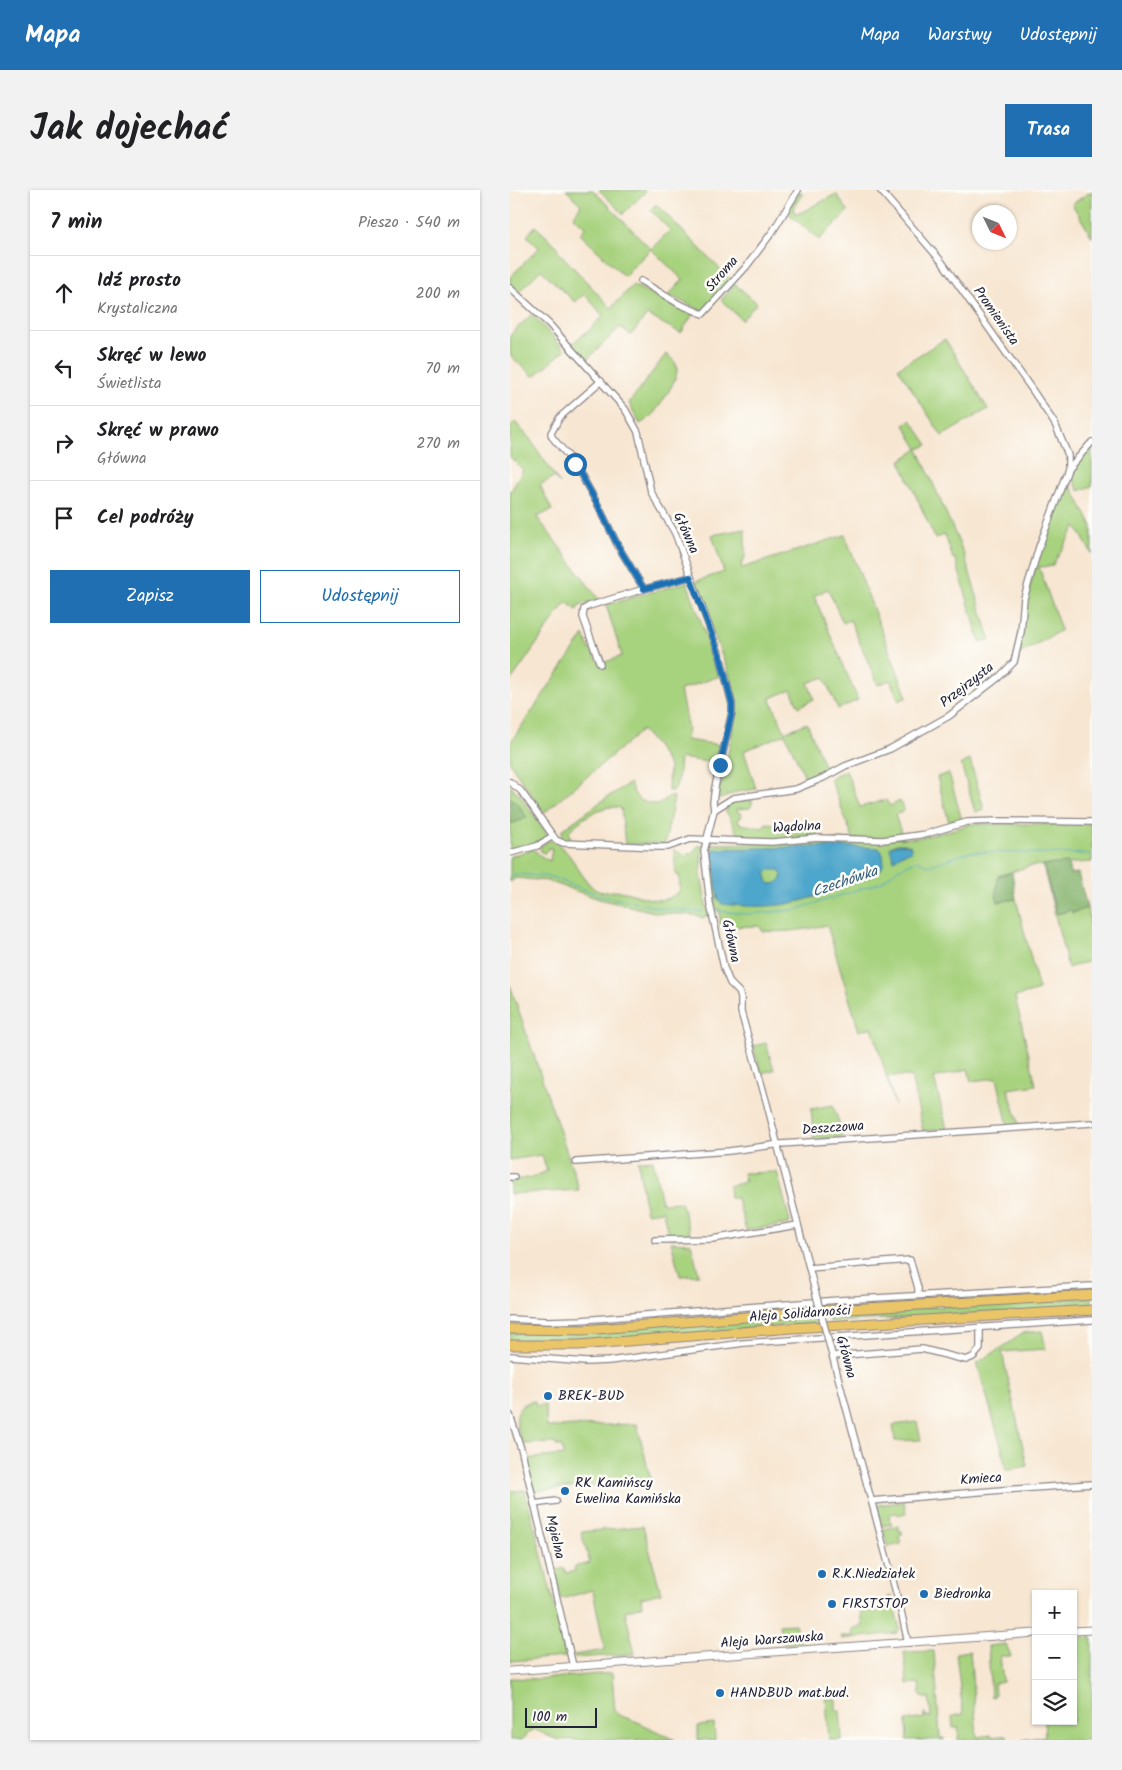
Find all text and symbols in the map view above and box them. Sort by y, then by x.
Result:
text: Mapa [25,16,81,55]
text: Mapa [860,21,900,50]
text: Warstwy [928,21,992,50]
text: Udostępnij [1020,21,1097,50]
text: Jak dojechać [30,102,229,158]
button: Trasa [1005,104,1092,157]
north arrow [972,205,1017,250]
text: 7 min [50,206,102,239]
text: Pieszo · 540 m [358,210,460,235]
street label: Stroma [700,251,744,297]
text: Idź prosto [97,266,181,296]
icon: ahead [50,279,78,307]
text: 200 m [416,281,460,306]
street label: Promienista [967,282,1025,350]
text: Krystaliczna [97,296,178,321]
text: Skręć w lewo [97,341,206,371]
icon: left [50,354,78,382]
text: 70 m [425,356,460,381]
text: Świetlista [97,371,162,396]
text: Skręć w prawo [97,416,219,446]
icon: right [50,429,78,457]
text: 270 m [416,431,460,456]
text: Główna [97,446,147,471]
route start [564,453,587,476]
text: Cel podróży [97,503,194,533]
icon: arrive [50,504,78,532]
street label: Główna [667,509,705,557]
button: Zapisz [50,570,250,623]
button: Udostępnij [260,570,460,623]
street label: Przejrzysta [935,657,999,713]
route end [709,754,732,777]
street label: Wądolna [772,815,822,839]
water label: Czechówka [809,859,882,904]
street label: Główna [716,917,746,965]
street label: Deszczowa [801,1115,865,1141]
street label: Aleja Solidarności [748,1299,852,1329]
street label: Główna [830,1333,862,1381]
place label: BREK-BUD [558,1385,624,1407]
marker: BREK-BUD [542,1390,554,1402]
street label: Kmieca [959,1467,1003,1491]
place label: RK Kamińscy Ewelina Kamińska [575,1472,681,1510]
marker: RK Kamińscy Ewelina Kamińska [559,1485,571,1497]
street label: Mgielna [539,1513,571,1561]
place label: R.K.Niedziałek [832,1563,916,1585]
marker: R.K.Niedziałek [816,1568,828,1580]
place label: Biedronka [934,1583,991,1605]
marker: Biedronka [918,1588,930,1600]
map controls [1032,1590,1077,1725]
button: + [1032,1590,1077,1635]
place label: FIRSTSTOP [842,1593,908,1615]
marker: FIRSTSTOP [826,1598,838,1610]
street label: Aleja Warszawska [720,1625,824,1655]
button: − [1032,1635,1077,1680]
button: layers [1032,1680,1077,1725]
place label: HANDBUD mat.bud. [730,1682,849,1704]
marker: HANDBUD mat.bud. [714,1687,726,1699]
scale bar [525,1705,598,1728]
text: 100 m [532,1706,567,1728]

